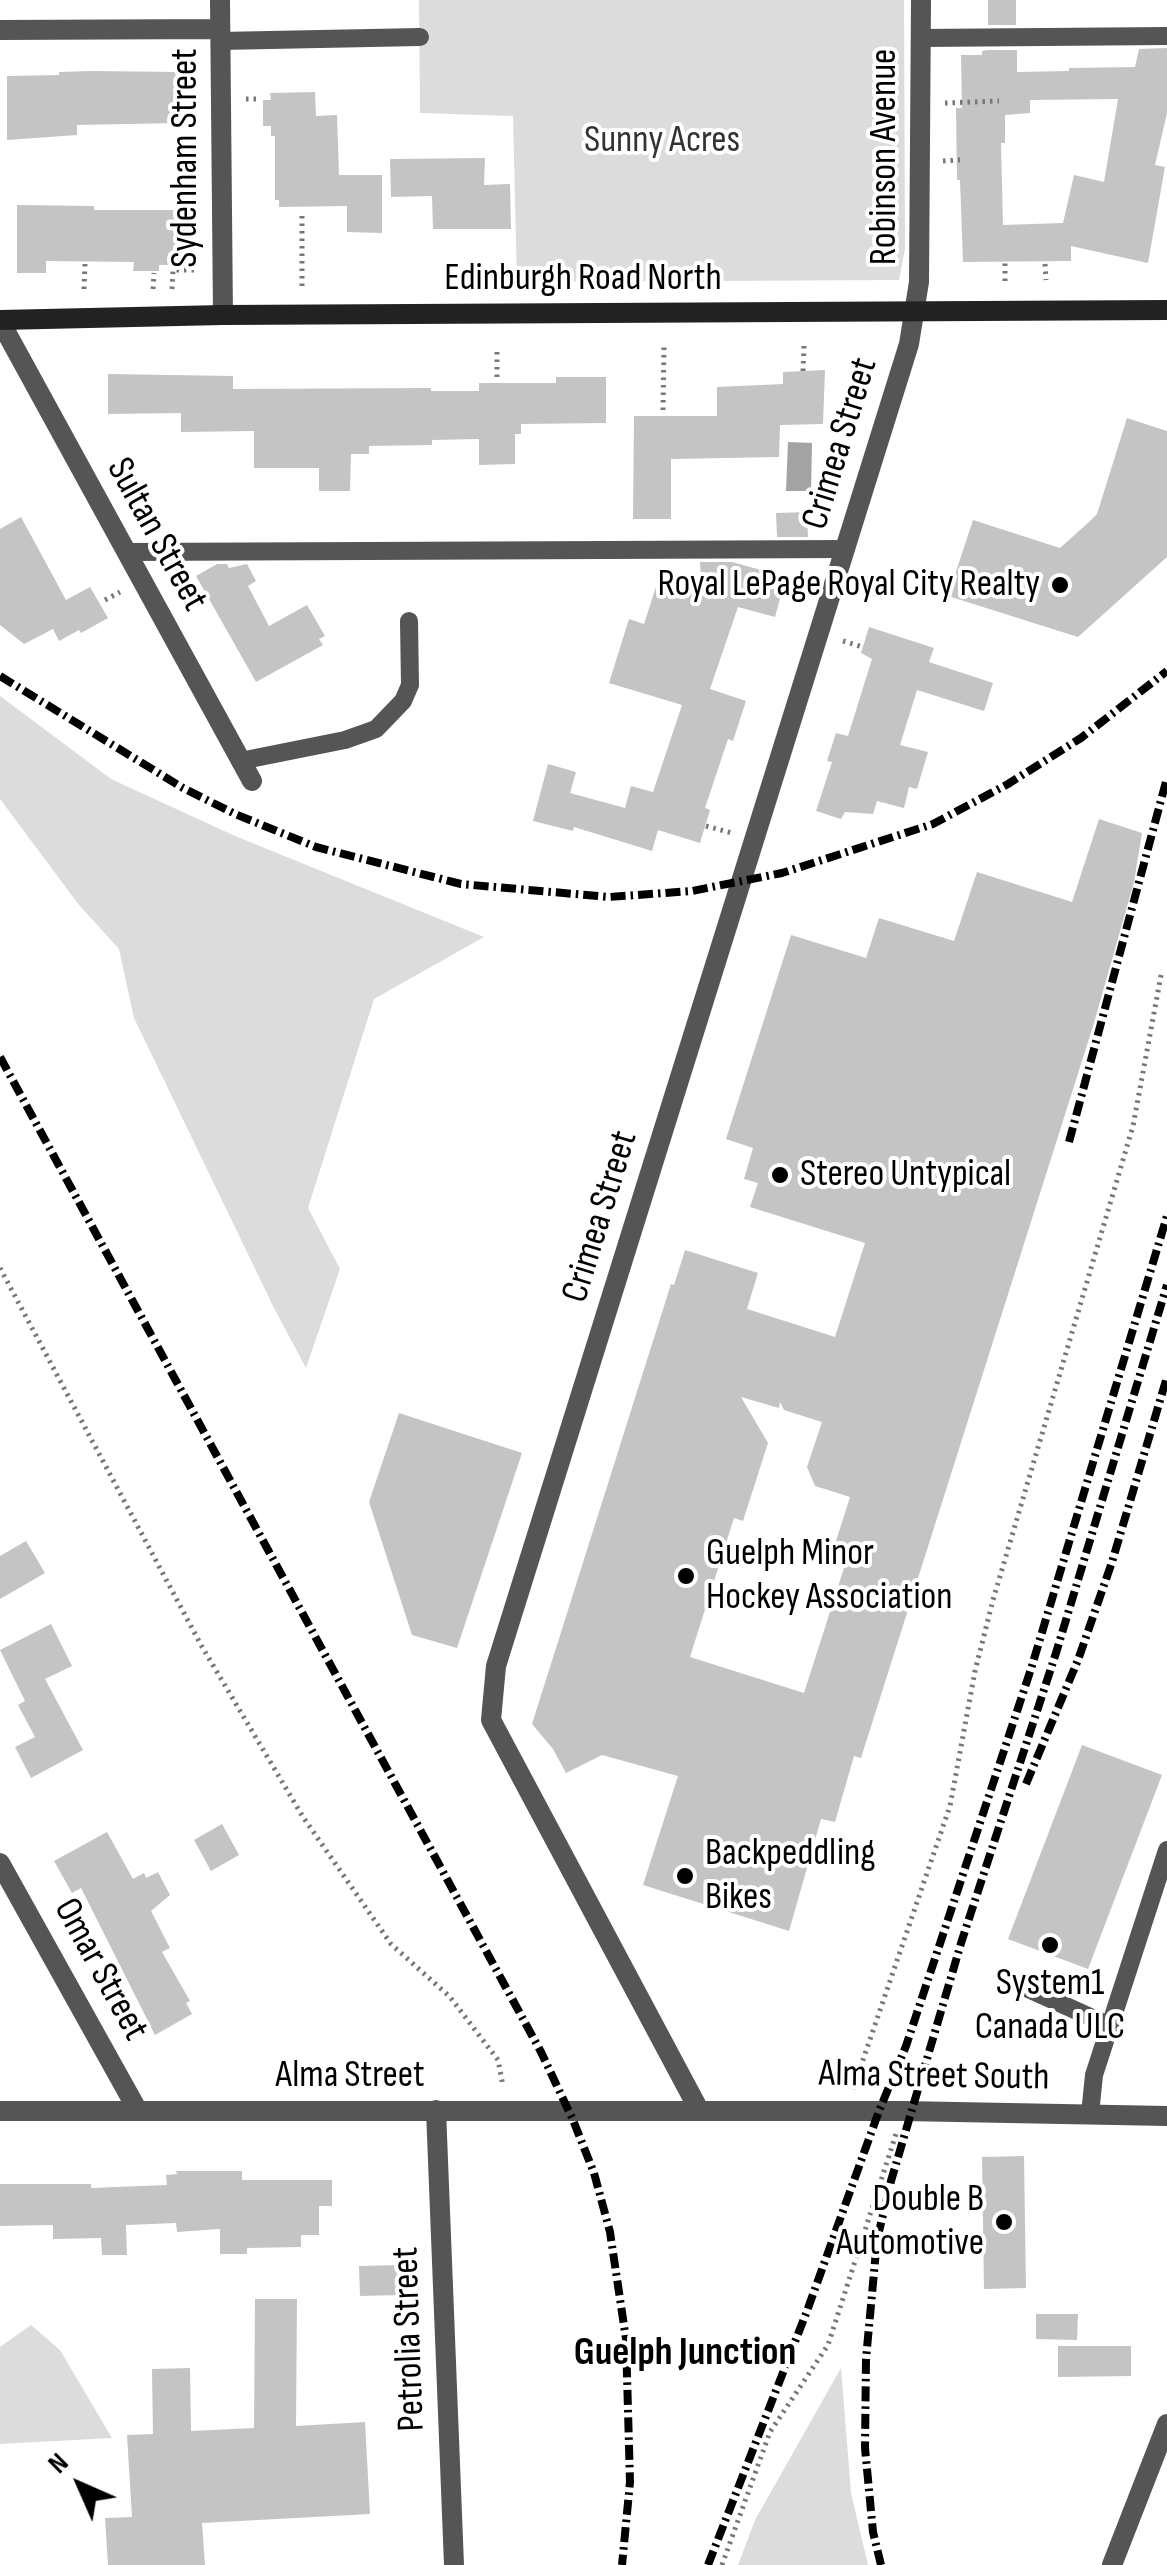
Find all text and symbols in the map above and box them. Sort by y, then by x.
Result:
street label: Sydenham Street [163,48,209,268]
street label: Robinson Avenue [862,49,908,265]
park label: Sunny Acres [584,118,740,164]
street label: Edinburgh Road North [444,256,722,302]
street label: Crimea Street [793,353,889,535]
street label: Sultan Street [95,451,217,619]
place label: Royal LePage Royal City Realty [657,562,1040,608]
marker: Royal LePage Royal City Realty [1049,574,1071,596]
street label: Crimea Street [553,1126,649,1308]
place label: Stereo Untypical [800,1152,1011,1198]
marker: Stereo Untypical [769,1164,791,1186]
place label: Guelph Minor Hockey Association [706,1531,953,1620]
marker: Guelph Minor Hockey Association [675,1565,697,1587]
place label: Backpeddling Bikes [705,1831,875,1920]
marker: Backpeddling Bikes [674,1865,696,1887]
street label: Omar Street [43,1891,157,2049]
marker: System1 Canada ULC [1039,1934,1061,1956]
place label: System1 Canada ULC [975,1961,1125,2050]
street label: Alma Street South [818,2052,1050,2102]
street label: Alma Street [275,2053,425,2099]
place label: Double B Automotive [836,2177,984,2266]
marker: Double B Automotive [993,2211,1015,2233]
street label: Petrolia Street [384,2246,436,2432]
district label: Guelph Junction [574,2330,796,2378]
north arrow [30,2435,130,2535]
text: N [41,2446,75,2480]

